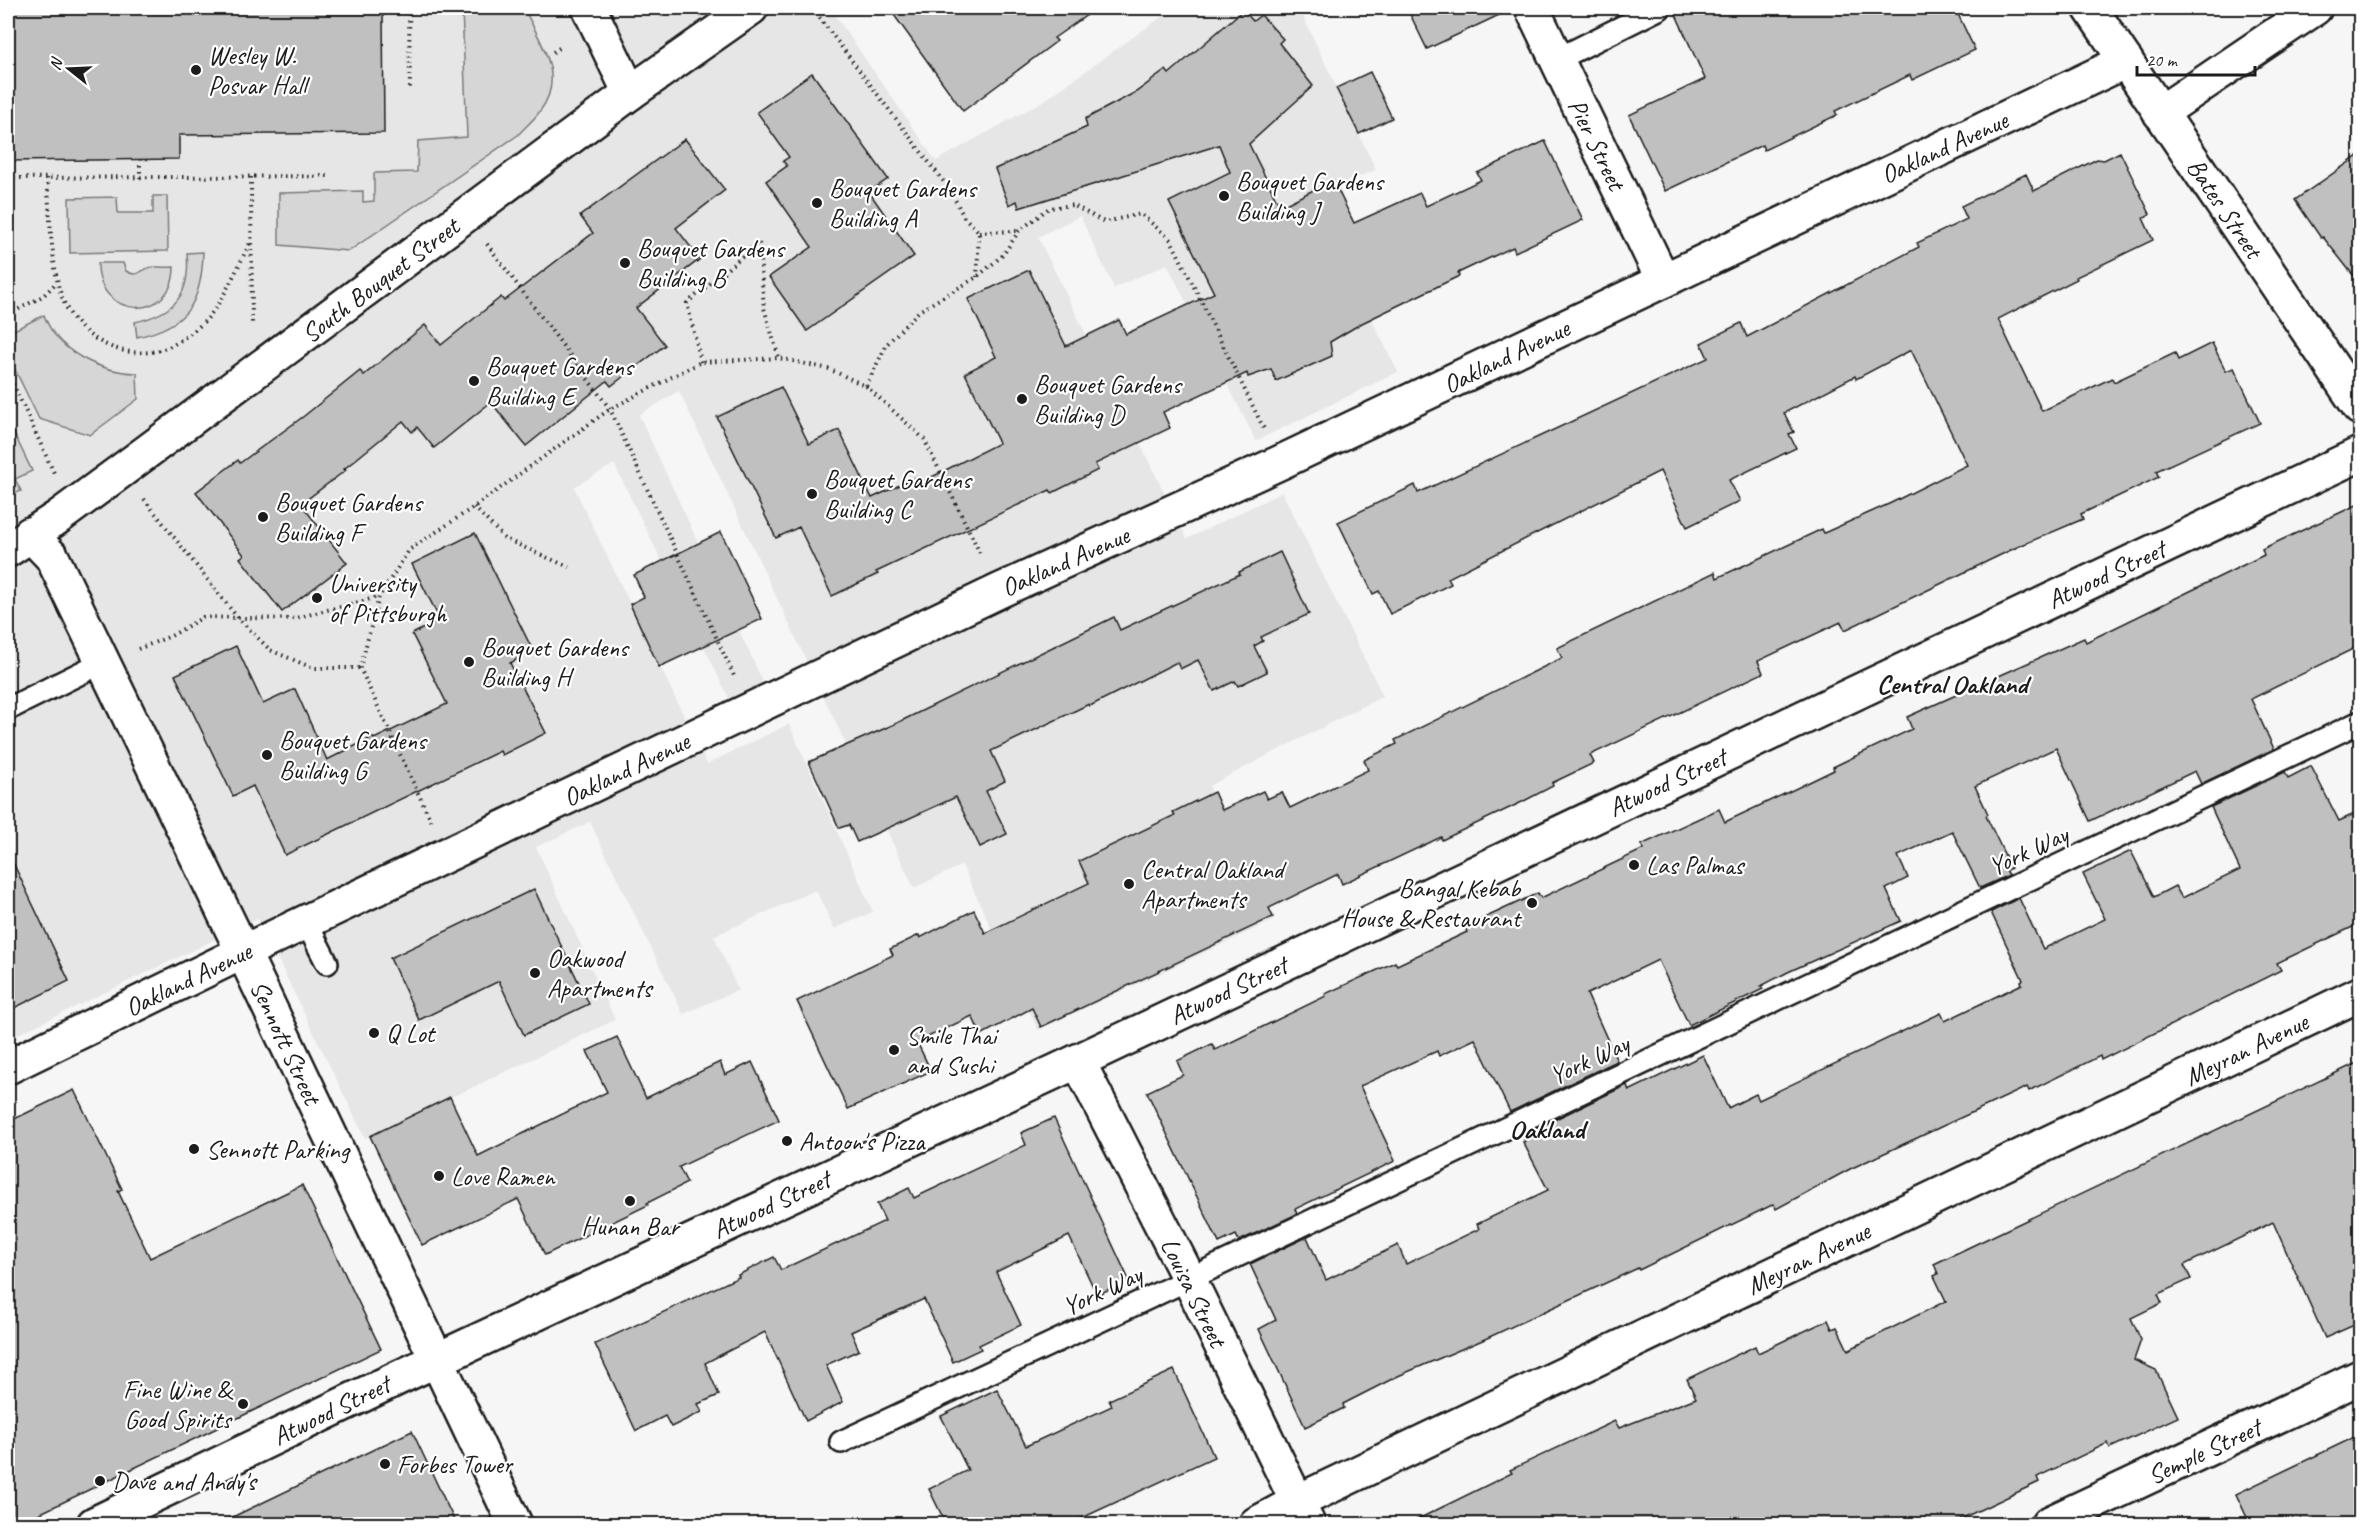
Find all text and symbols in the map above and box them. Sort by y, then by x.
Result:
north arrow [39,39,99,99]
place label: Wesley W. Posvar Hall [208,39,311,102]
scale bar [2137,39,2256,77]
text: 20 m [2146,49,2179,71]
text: N [45,54,68,72]
marker: Wesley W. Posvar Hall [189,63,203,77]
street label: Pier Street [1560,93,1634,197]
street label: Oakland Avenue [1875,103,2015,191]
street label: Bates Street [2179,152,2271,266]
place label: Bouquet Gardens Building J [1236,165,1385,228]
place label: Bouquet Gardens Building A [829,172,978,235]
marker: Bouquet Gardens Building J [1217,189,1231,203]
marker: Bouquet Gardens Building A [810,196,824,210]
street label: South Bouquet Street [295,209,468,350]
place label: Bouquet Gardens Building B [637,232,786,295]
marker: Bouquet Gardens Building B [618,256,632,270]
street label: Oakland Avenue [1438,311,1576,401]
place label: Bouquet Gardens Building E [486,350,635,413]
place label: Bouquet Gardens Building D [1034,368,1183,431]
marker: Bouquet Gardens Building E [467,374,481,388]
marker: Bouquet Gardens Building D [1015,392,1029,406]
place label: Bouquet Gardens Building C [824,463,973,526]
place label: Bouquet Gardens Building F [275,486,424,549]
marker: Bouquet Gardens Building C [805,487,819,501]
marker: Bouquet Gardens Building F [256,510,270,524]
street label: Oakland Avenue [996,518,1136,604]
street label: Atwood Street [2042,531,2174,616]
place label: University of Pittsburgh [329,567,448,630]
marker: University of Pittsburgh [310,591,324,605]
place label: Bouquet Gardens Building H [481,631,630,694]
marker: Bouquet Gardens Building H [462,655,476,669]
district label: Central Oakland [1877,667,2032,701]
place label: Bouquet Gardens Building G [279,724,428,787]
street label: Oakland Avenue [558,724,696,814]
street label: Atwood Street [1603,739,1735,824]
marker: Bouquet Gardens Building G [260,748,274,762]
street label: York Way [1983,817,2075,883]
place label: Las Palmas [1646,849,1745,882]
place label: Central Oakland Apartments [1141,853,1287,916]
marker: Las Palmas [1627,858,1641,872]
place label: Bangal Kebab House & Restaurant [1341,872,1522,935]
marker: Central Oakland Apartments [1122,877,1136,891]
marker: Bangal Kebab House & Restaurant [1525,896,1539,910]
street label: Oakland Avenue [120,934,258,1024]
place label: Oakwood Apartments [547,942,654,1005]
street label: Atwood Street [1164,947,1296,1032]
marker: Oakwood Apartments [528,966,542,980]
street label: Sennott Street [243,975,330,1112]
street label: Meyran Avenue [2179,1005,2315,1094]
place label: Q Lot [386,1017,437,1050]
place label: Smile Thai and Sushi [906,1019,1000,1082]
marker: Q Lot [367,1026,381,1040]
street label: York Way [1544,1026,1636,1092]
marker: Smile Thai and Sushi [887,1043,901,1057]
district label: Oakland [1510,1112,1589,1146]
place label: Antoon's Pizza [799,1125,926,1158]
place label: Sennott Parking [206,1133,351,1166]
marker: Antoon's Pizza [780,1134,794,1148]
marker: Sennott Parking [187,1142,201,1156]
place label: Love Ramen [451,1160,556,1193]
street label: Atwood Street [707,1161,839,1246]
marker: Love Ramen [432,1169,446,1183]
marker: Hunan Bar [623,1194,637,1208]
place label: Hunan Bar [581,1210,681,1243]
street label: Meyran Avenue [1741,1214,1877,1303]
street label: Louisa Street [1153,1232,1235,1354]
street label: York Way [1057,1257,1149,1323]
street label: Atwood Street [267,1366,398,1453]
place label: Fine Wine & Good Spirits [123,1373,234,1436]
marker: Fine Wine & Good Spirits [236,1397,250,1411]
street label: Semple Street [2143,1410,2269,1492]
place label: Forbes Tower [397,1448,514,1481]
marker: Forbes Tower [378,1457,392,1471]
place label: Dave and Andy's [112,1465,258,1498]
marker: Dave and Andy's [93,1474,107,1488]

